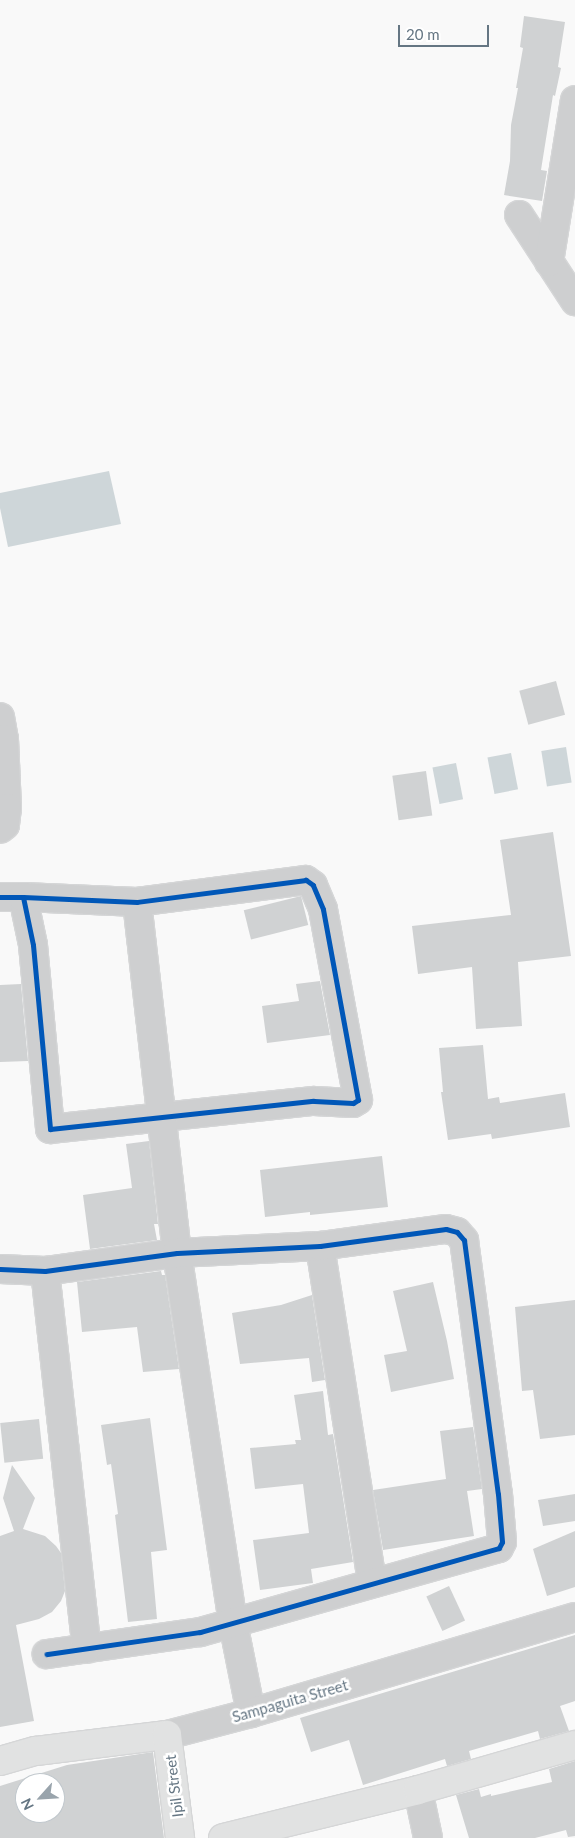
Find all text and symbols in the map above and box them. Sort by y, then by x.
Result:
scale bar [400,15,491,47]
text: 20 m [406,25,440,43]
street label: Sampaguita Street [230,1676,350,1726]
street label: Ipil Street [161,1754,187,1818]
north arrow [15,1773,65,1823]
text: N [17,1796,37,1813]

